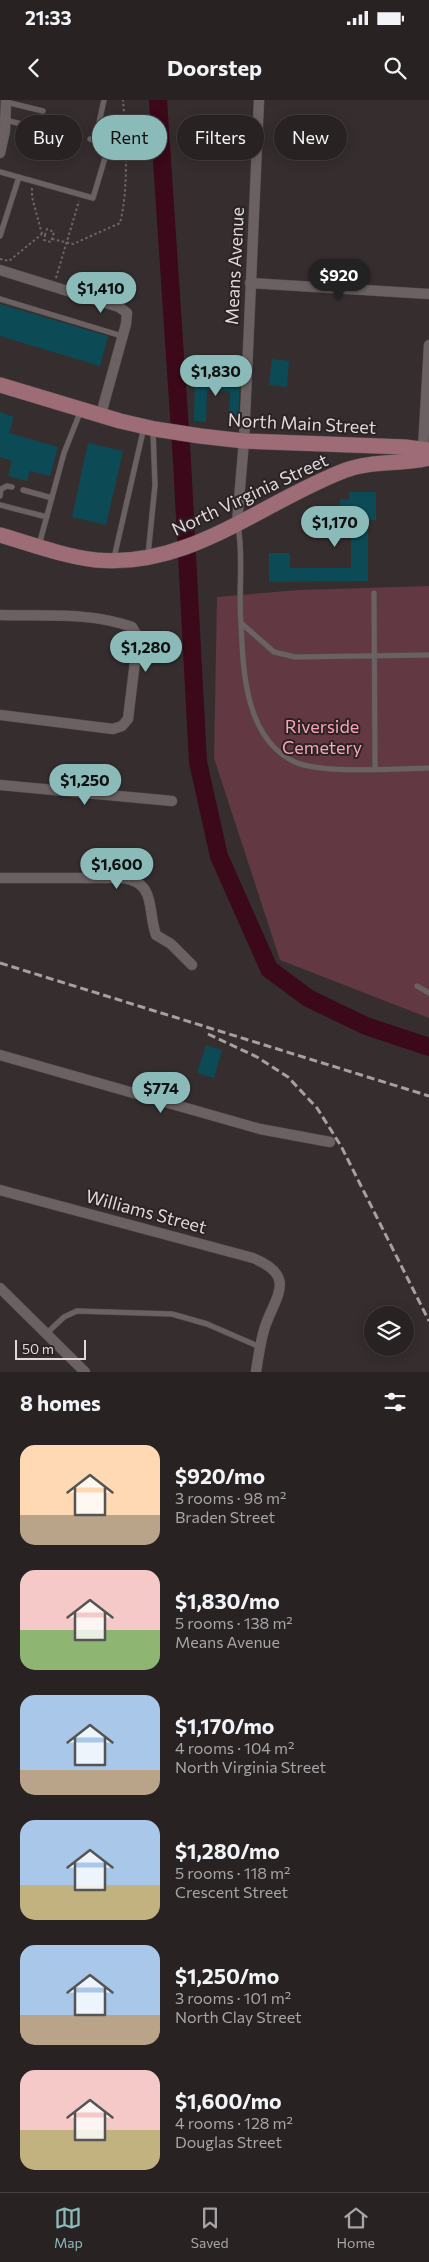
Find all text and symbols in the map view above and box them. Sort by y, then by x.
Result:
text: 21:33 [25,6,71,29]
icon: back [20,54,48,82]
text: Doorstep [167,54,262,81]
icon: search [381,54,409,82]
chip: Buy [15,115,82,160]
chip: Rent [92,115,167,160]
chip: Filters [177,115,264,160]
chip: New [274,115,347,160]
street label: Means Avenue [220,206,248,325]
pin: $920 [309,258,369,301]
text: $920 [320,265,358,284]
pin: $1,410 [60,272,142,314]
text: $1,410 [77,278,125,297]
pin: $1,830 [175,354,257,397]
text: $1,830 [191,361,241,380]
street label: North Main Street [227,408,377,438]
street label: North Virginia Street [168,448,331,540]
pin: $1,170 [294,506,376,548]
text: $1,170 [312,512,358,531]
pin: $1,280 [105,630,187,673]
text: $1,280 [121,637,171,656]
park label: Riverside Cemetery [282,715,362,758]
pin: $1,250 [44,764,126,806]
text: $1,250 [60,770,110,789]
pin: $1,600 [76,848,158,890]
text: $1,600 [91,854,143,873]
pin: $774 [131,1072,191,1114]
text: $774 [143,1078,179,1097]
street label: Williams Street [83,1184,209,1238]
map controls [364,1306,414,1356]
button: layers [364,1306,414,1356]
scale bar [15,1337,86,1360]
text: 50 m [22,1340,54,1357]
icon: filters [381,1388,409,1416]
text: 8 homes [20,1390,101,1415]
text: $920/mo [175,1463,265,1488]
icon: home [60,1465,120,1525]
text: 3 rooms · 98 m² [175,1488,286,1507]
text: Braden Street [175,1507,275,1526]
text: $1,830/mo [175,1588,280,1613]
icon: home [60,1590,120,1650]
text: 5 rooms · 138 m² [175,1613,293,1632]
text: Means Avenue [175,1632,280,1651]
text: $1,170/mo [175,1713,274,1738]
icon: home [60,1715,120,1775]
text: 4 rooms · 104 m² [175,1738,294,1757]
text: North Virginia Street [175,1757,326,1776]
text: $1,280/mo [175,1838,280,1863]
icon: home [60,1840,120,1900]
text: 5 rooms · 118 m² [175,1863,290,1882]
text: Crescent Street [175,1882,288,1901]
text: $1,250/mo [175,1963,279,1988]
icon: home [60,1965,120,2025]
text: 3 rooms · 101 m² [175,1988,291,2007]
text: North Clay Street [175,2007,302,2026]
text: $1,600/mo [175,2088,282,2113]
icon: home [60,2090,120,2150]
text: 4 rooms · 128 m² [175,2113,293,2132]
text: Douglas Street [175,2132,282,2151]
tab: Map [54,2204,83,2251]
tab: Saved [191,2204,229,2251]
tab: Home [337,2204,375,2251]

